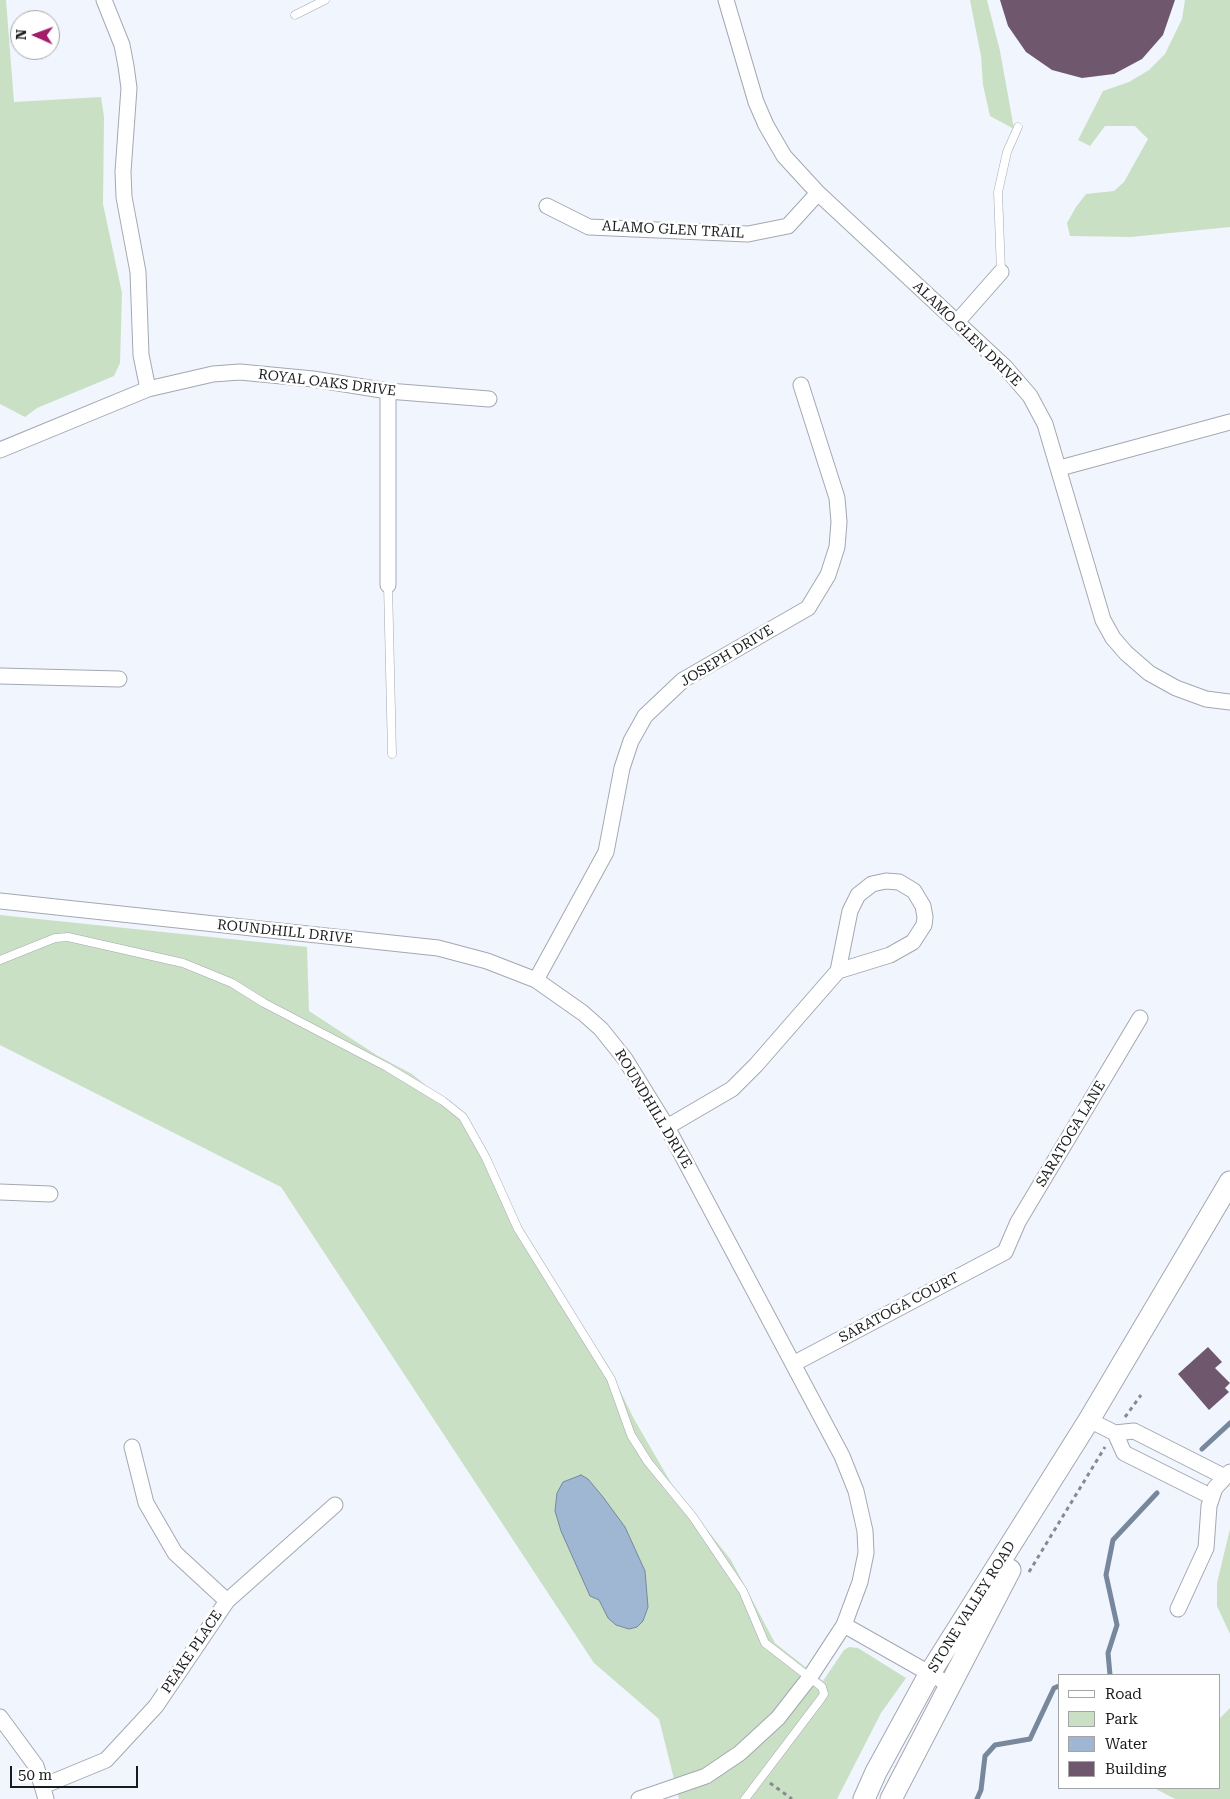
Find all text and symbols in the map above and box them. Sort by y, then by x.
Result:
north arrow [10,10,60,60]
text: N [13,29,29,40]
street label: ALAMO GLEN TRAIL [601,218,745,242]
street label: ALAMO GLEN DRIVE [909,278,1025,390]
street label: ROYAL OAKS DRIVE [257,366,397,400]
street label: JOSEPH DRIVE [678,622,776,690]
street label: ROUNDHILL DRIVE [216,917,354,947]
street label: ROUNDHILL DRIVE [611,1046,695,1172]
street label: SARATOGA LANE [1033,1078,1109,1190]
street label: SARATOGA COURT [836,1269,962,1347]
street label: STONE VALLEY ROAD [925,1538,1019,1676]
street label: PEAKE PLACE [158,1607,226,1697]
legend [1058,1674,1220,1789]
text: Road [1105,1685,1142,1703]
text: Park [1105,1710,1138,1728]
text: Water [1105,1735,1147,1753]
scale bar [12,1756,140,1788]
text: Building [1105,1760,1166,1778]
text: 50 m [18,1766,52,1784]

